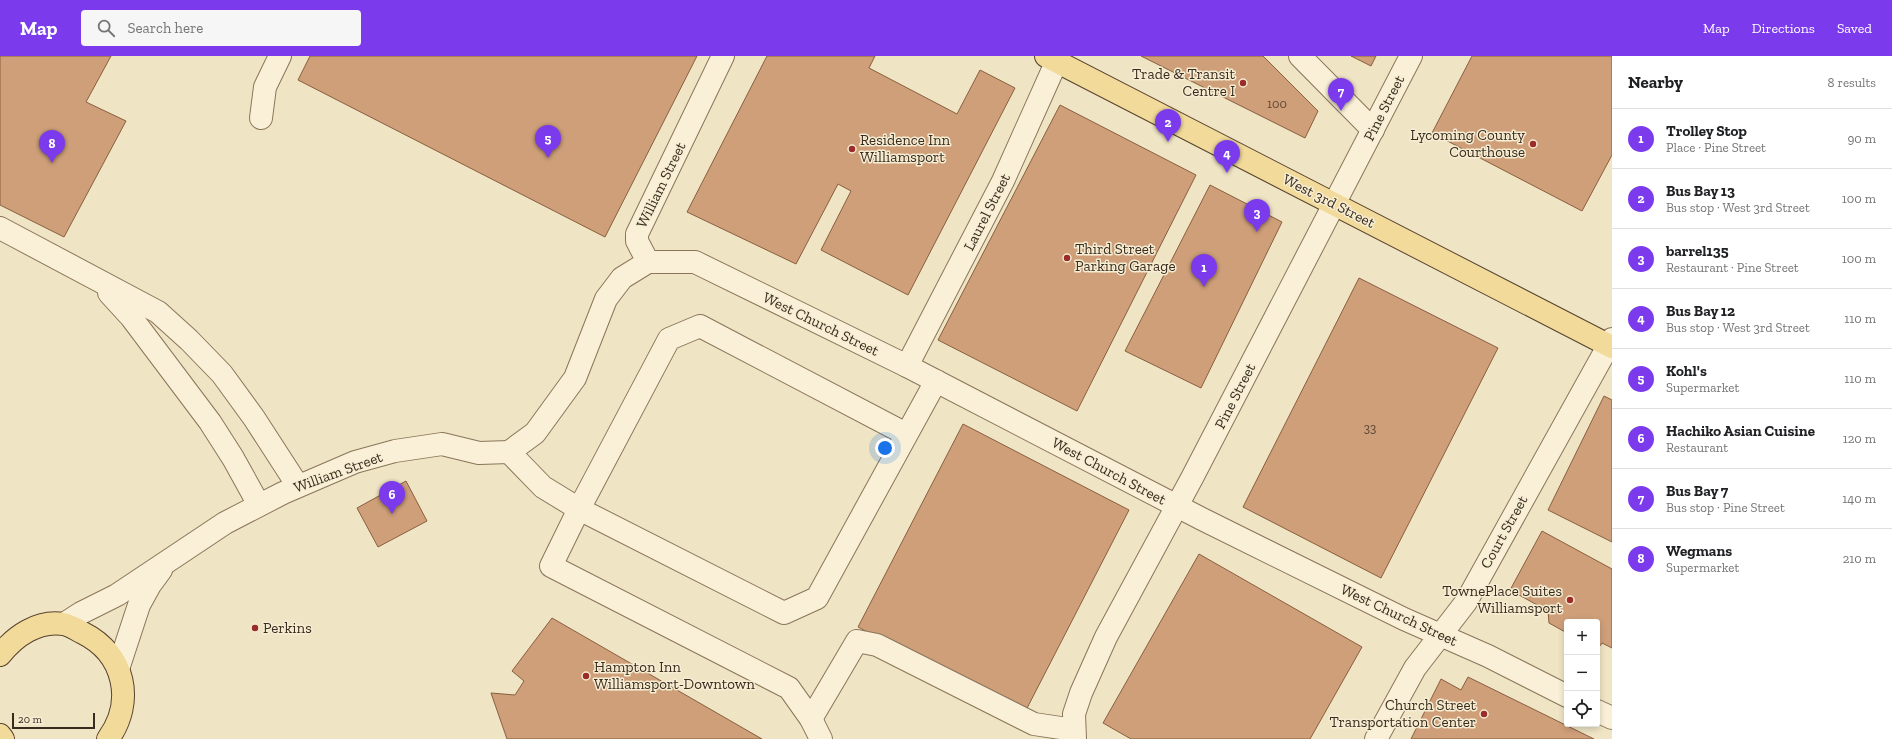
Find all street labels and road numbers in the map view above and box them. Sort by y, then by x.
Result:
street label: Pine Street [1360,72,1408,144]
street label: William Street [632,139,690,231]
street label: Laurel Street [960,170,1014,254]
street label: West 3rd Street [1280,170,1378,232]
street label: West Church Street [760,288,882,360]
street label: Pine Street [1211,360,1259,432]
street label: West Church Street [1049,433,1170,509]
street label: William Street [291,447,385,496]
street label: Court Street [1477,492,1532,572]
street label: West Church Street [1338,580,1461,650]

